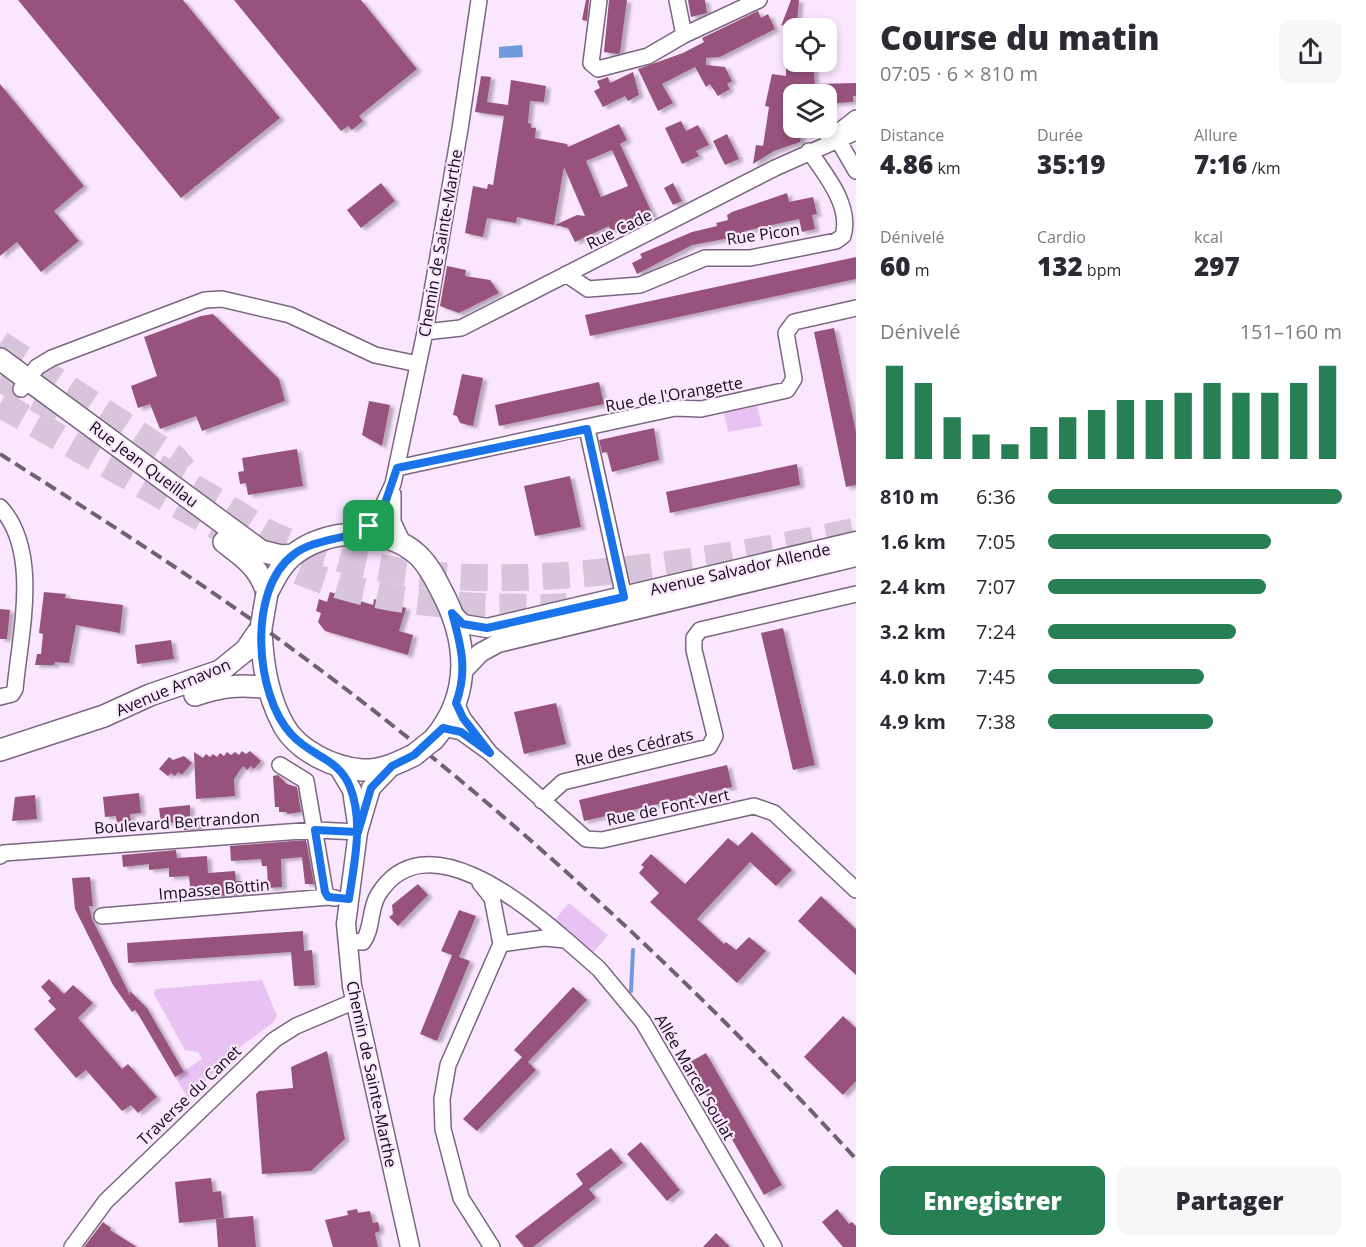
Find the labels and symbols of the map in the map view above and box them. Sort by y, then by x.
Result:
street label: Chemin de Sainte-Marthe [413,147,467,339]
street label: Rue Cade [582,204,656,254]
street label: Rue Picon [725,218,801,250]
street label: Rue de l'Orangette [604,371,744,417]
street label: Rue Jean Queillau [85,416,203,512]
pin [343,500,394,551]
street label: Avenue Salvador Allende [648,538,832,600]
street label: Avenue Arnavon [112,653,234,721]
street label: Rue des Cédrats [573,723,695,771]
street label: Rue de Font-Vert [605,783,732,831]
street label: Boulevard Bertrandon [93,805,261,839]
street label: Impasse Bottin [157,873,271,905]
street label: Chemin de Sainte-Marthe [341,979,403,1169]
street label: Allée Marcel Soulat [650,1010,740,1144]
street label: Traverse du Canet [133,1040,246,1150]

